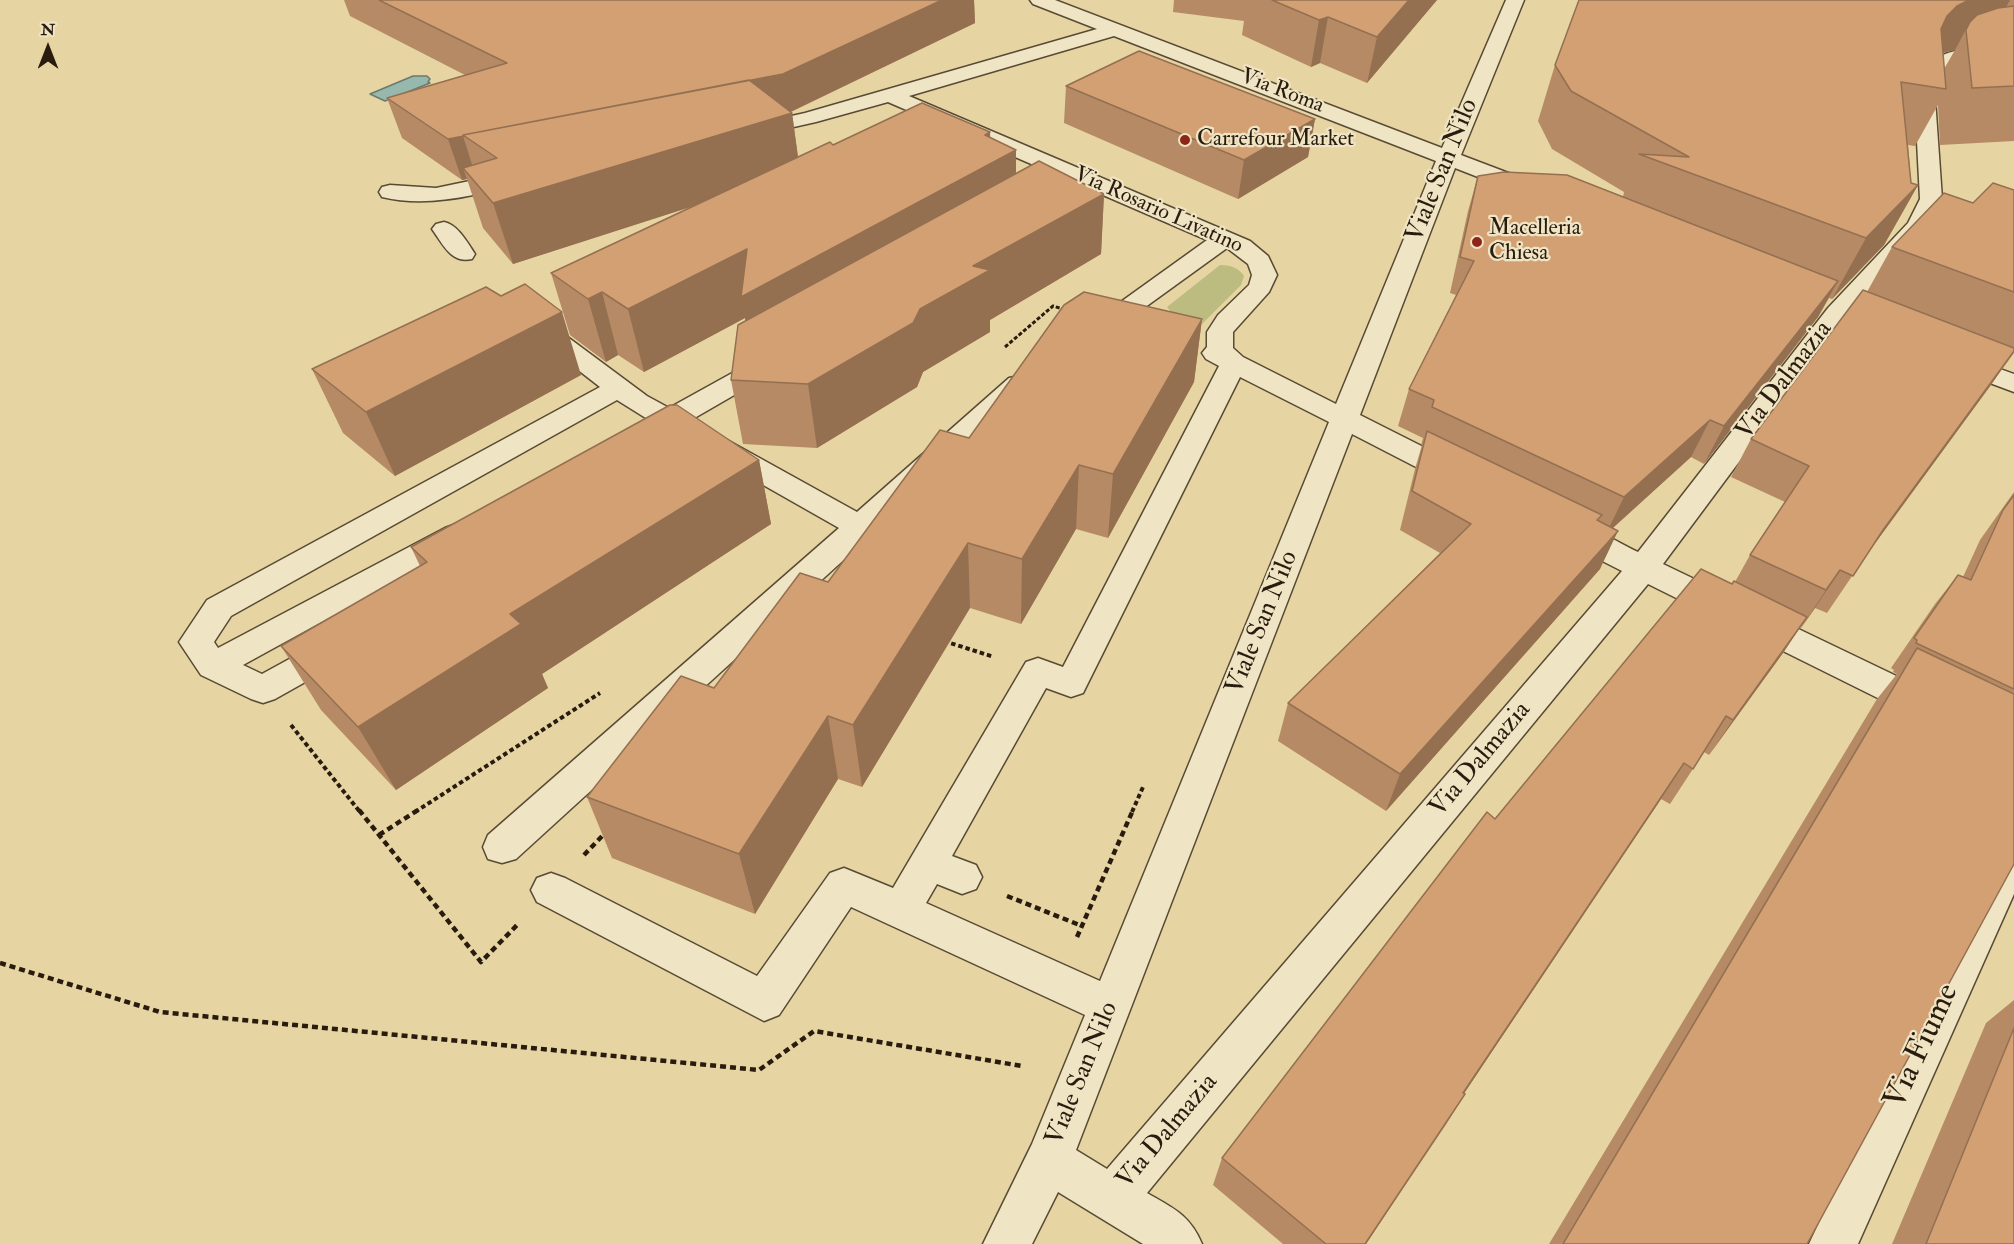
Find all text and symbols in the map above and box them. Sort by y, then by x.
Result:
north arrow [18,18,78,78]
text: N [41,20,55,40]
street label: Via Roma [1237,64,1327,120]
street label: Viale San Nilo [1400,95,1486,247]
place label: Carrefour Market [1197,127,1354,153]
marker: Carrefour Market [1178,133,1192,147]
street label: Via Rosario Livatino [1070,162,1246,260]
place label: Macelleria Chiesa [1489,216,1581,268]
marker: Macelleria Chiesa [1470,235,1484,249]
street label: Via Dalmazia [1730,315,1840,447]
street label: Viale San Nilo [1220,547,1306,699]
street label: Via Dalmazia [1424,696,1538,824]
street label: Via Fiume [1877,978,1969,1116]
street label: Viale San Nilo [1040,998,1126,1150]
street label: Via Dalmazia [1111,1068,1225,1196]

